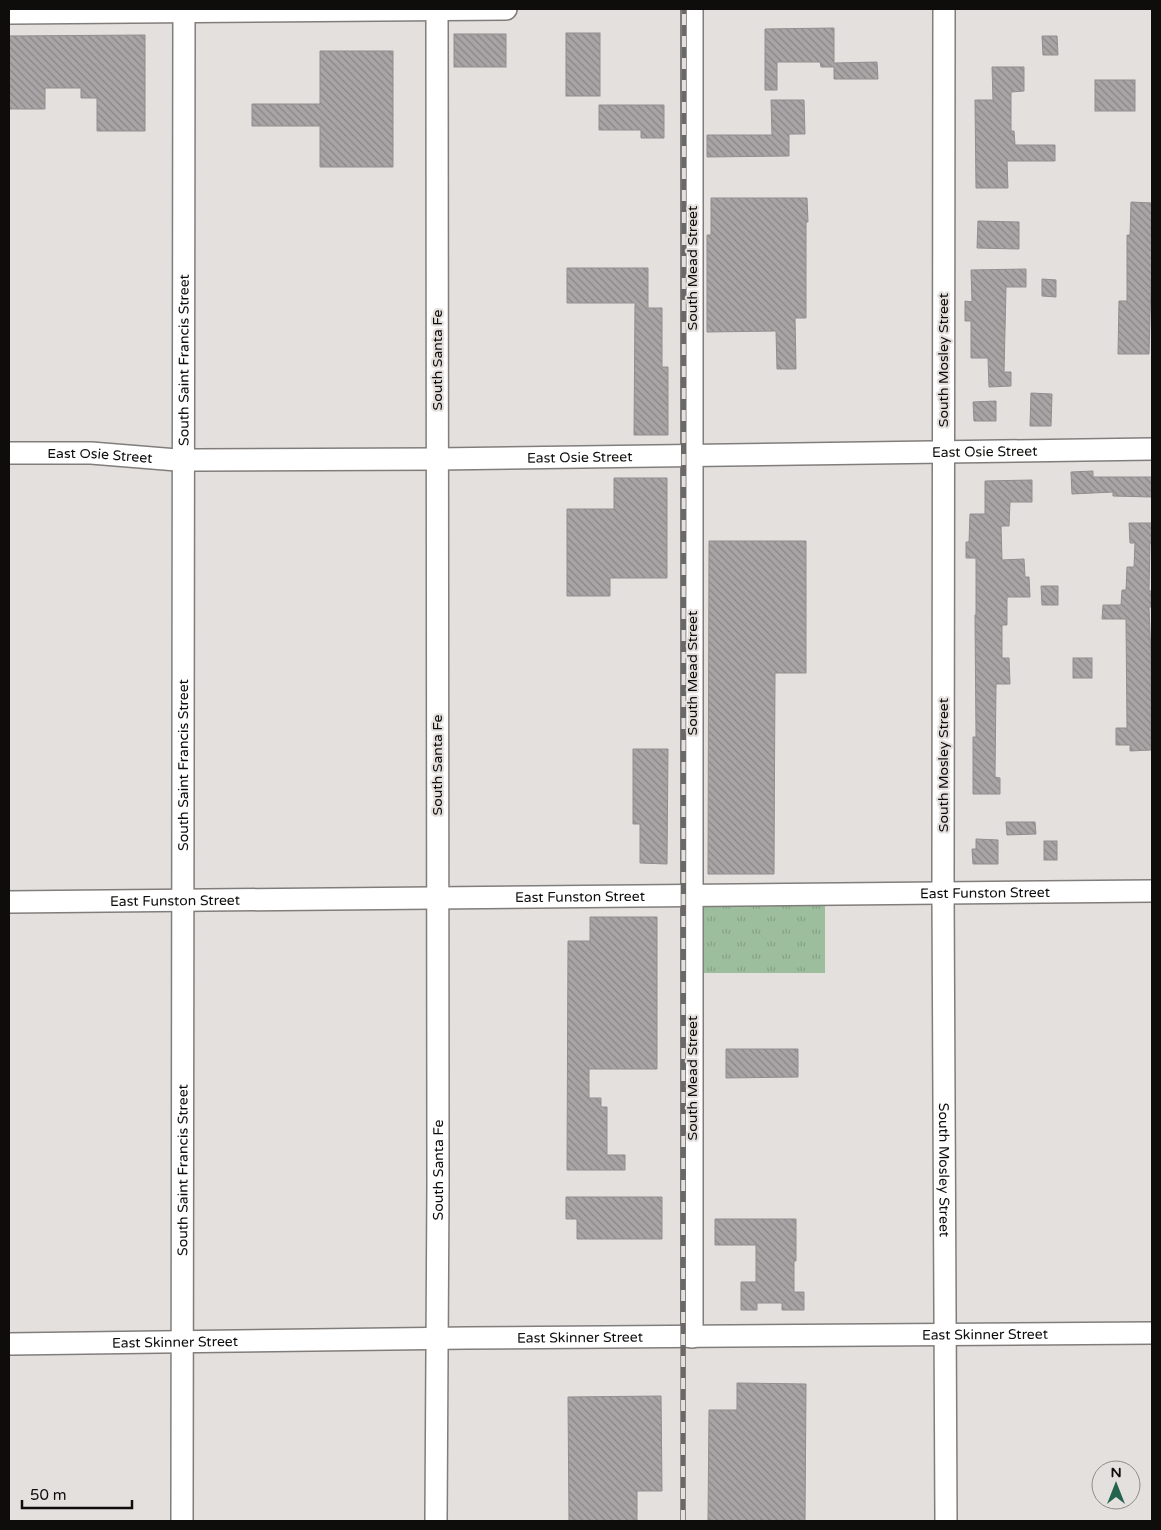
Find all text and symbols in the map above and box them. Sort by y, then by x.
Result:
street label: South Mead Street [684,205,701,330]
street label: South Saint Francis Street [175,273,193,446]
street label: South Mosley Street [935,292,952,427]
street label: South Santa Fe [429,310,446,410]
street label: East Osie Street [932,443,1038,461]
street label: East Osie Street [47,445,154,467]
street label: East Osie Street [527,448,633,467]
street label: South Mead Street [684,610,701,735]
street label: South Saint Francis Street [175,678,192,851]
street label: South Mosley Street [935,697,952,832]
street label: South Santa Fe [429,715,446,815]
street label: East Funston Street [920,884,1051,902]
street label: East Funston Street [515,888,646,906]
street label: East Funston Street [110,892,241,910]
street label: South Mead Street [684,1015,701,1140]
street label: South Saint Francis Street [174,1083,192,1256]
street label: South Mosley Street [935,1103,953,1238]
street label: South Santa Fe [430,1120,447,1220]
street label: East Skinner Street [922,1326,1049,1344]
street label: East Skinner Street [517,1329,644,1347]
street label: East Skinner Street [112,1333,239,1352]
north arrow [1091,1460,1141,1510]
text: N [1110,1464,1122,1481]
scale bar [22,1478,132,1510]
text: 50 m [30,1486,67,1504]

